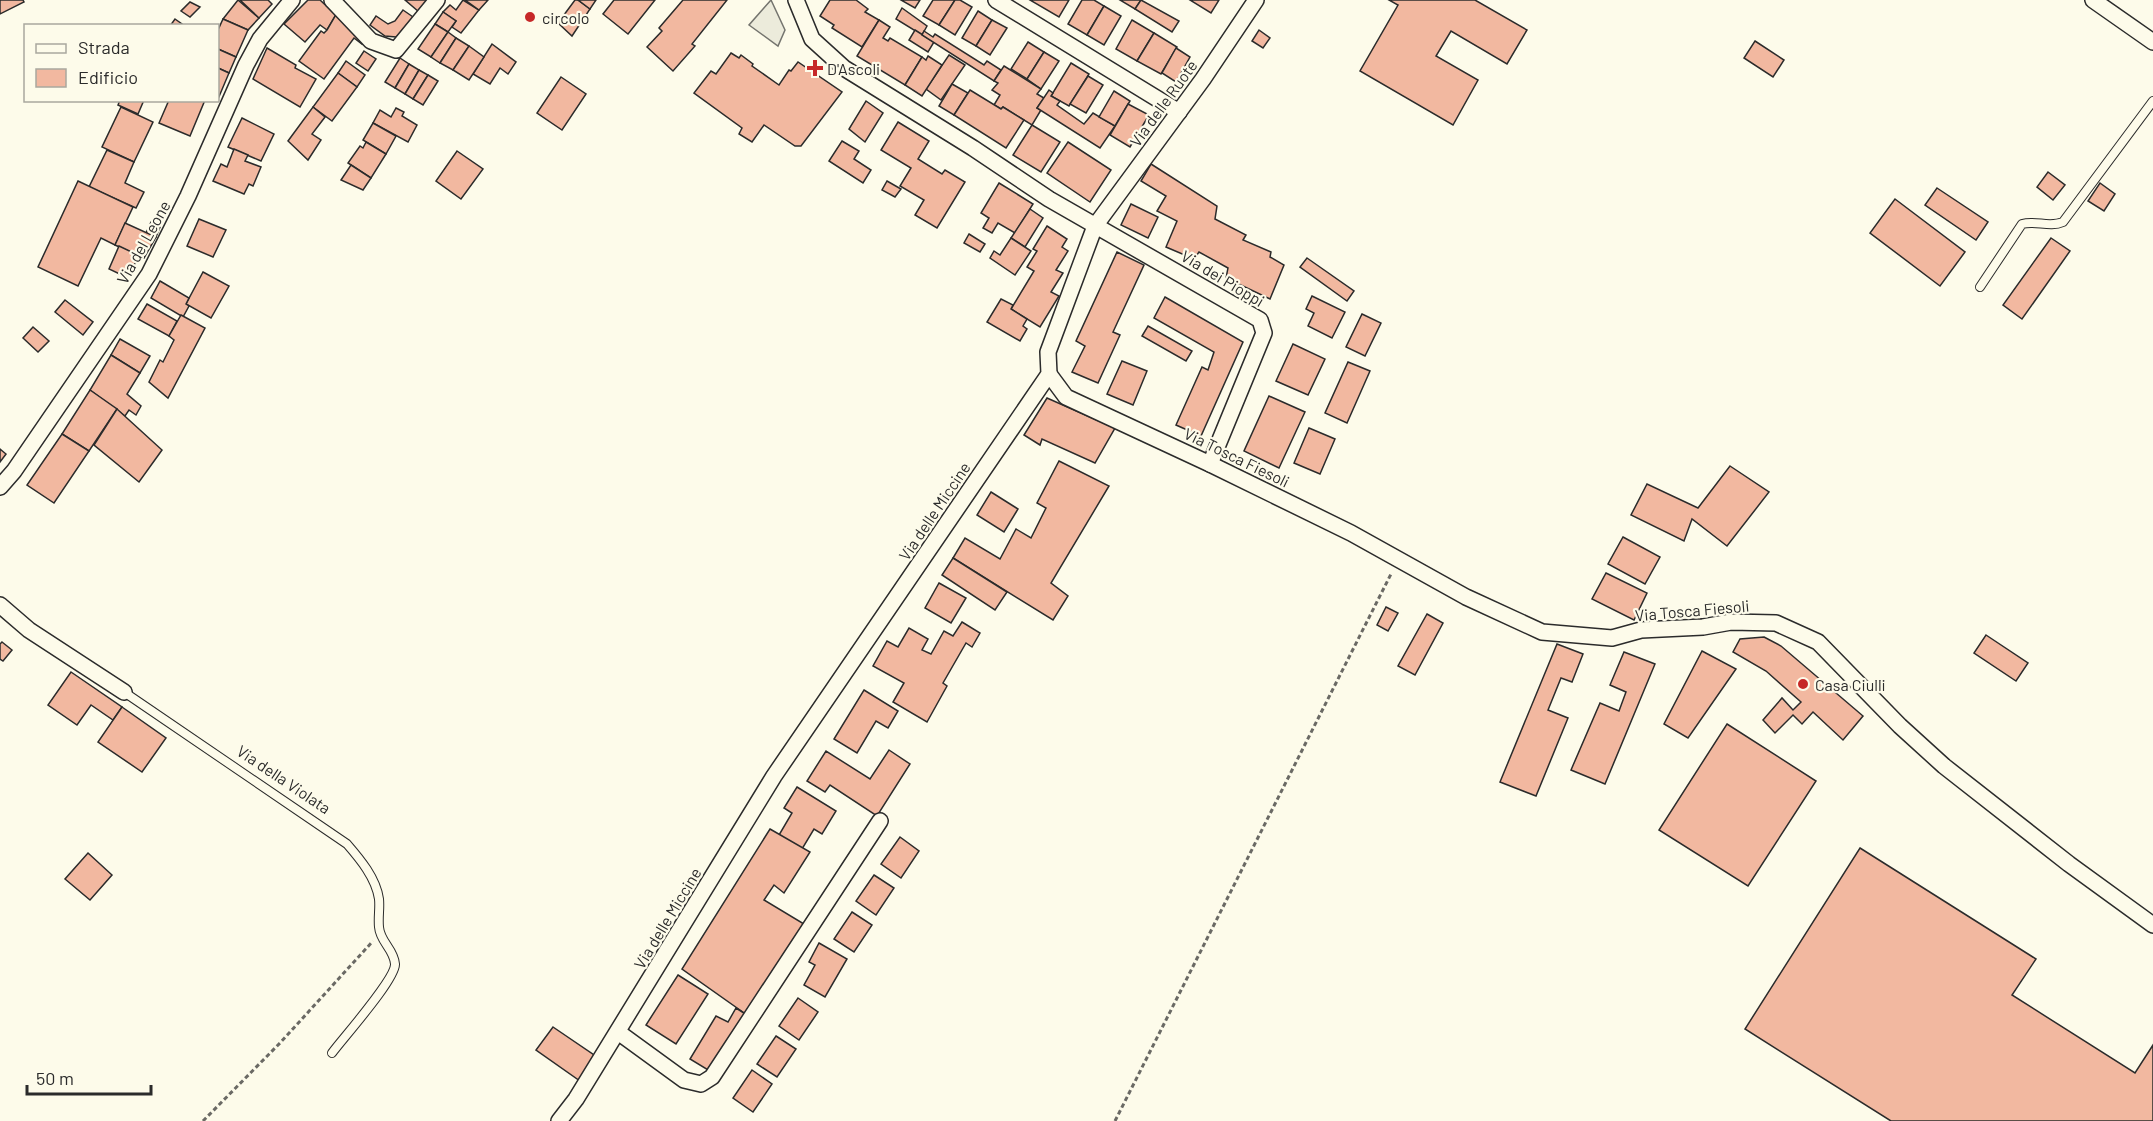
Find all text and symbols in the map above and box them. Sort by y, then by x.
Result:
place label: circolo [542,8,590,27]
marker: circolo [523,10,537,24]
legend [24,24,219,102]
text: Strada [78,36,130,58]
street label: Via delle Ruote [1125,56,1201,150]
place label: D'Ascoli [827,59,880,78]
marker: D'Ascoli [808,61,822,75]
text: Edificio [78,66,138,88]
street label: Via del Leone [112,197,174,287]
street label: Via dei Pioppi [1178,246,1268,310]
street label: Via Tosca Fiesoli [1181,423,1293,491]
street label: Via delle Miccine [894,458,974,564]
street label: Via Tosca Fiesoli [1634,596,1750,624]
place label: Casa Ciulli [1815,675,1886,694]
marker: Casa Ciulli [1796,677,1810,691]
street label: Via della Violata [234,741,334,817]
street label: Via delle Miccine [629,864,705,972]
scale bar [27,1058,152,1096]
text: 50 m [36,1067,74,1089]

